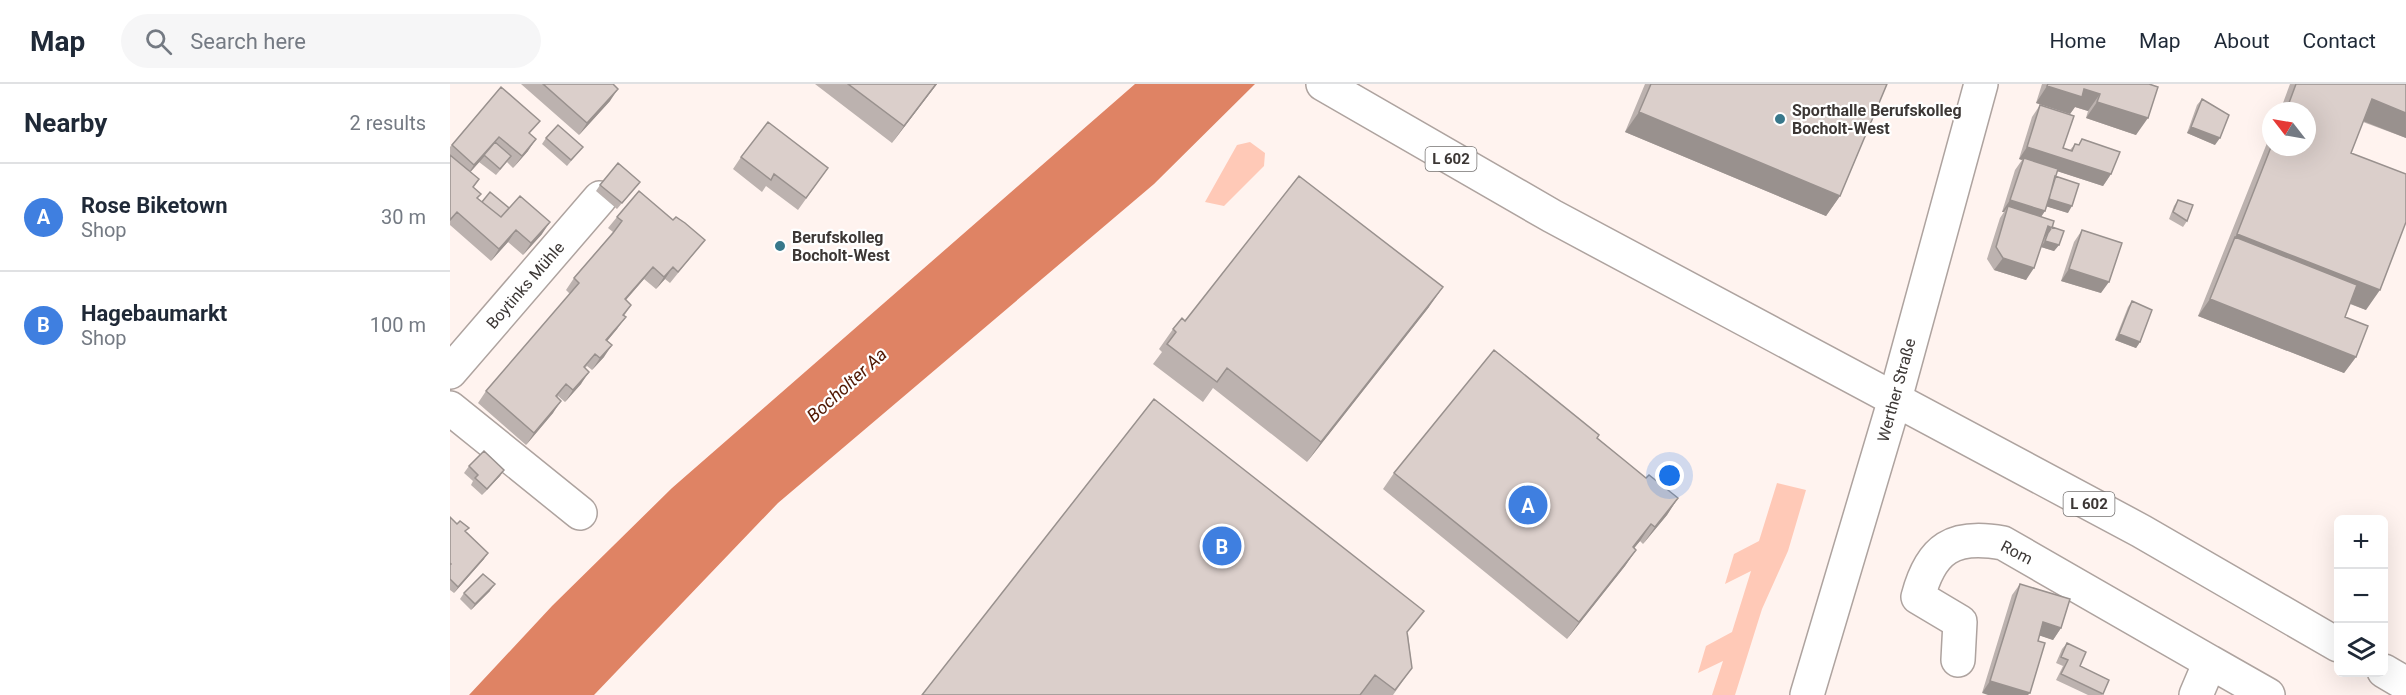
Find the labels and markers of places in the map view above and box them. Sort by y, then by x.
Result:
place label: Sporthalle Berufskolleg Bocholt-West [1792,101,1962,138]
marker: Sporthalle Berufskolleg Bocholt-West [1773,112,1787,126]
place label: Berufskolleg Bocholt-West [792,228,890,265]
marker: Berufskolleg Bocholt-West [773,239,787,253]
pin: A [1508,482,1548,528]
pin: B [1202,524,1242,568]

